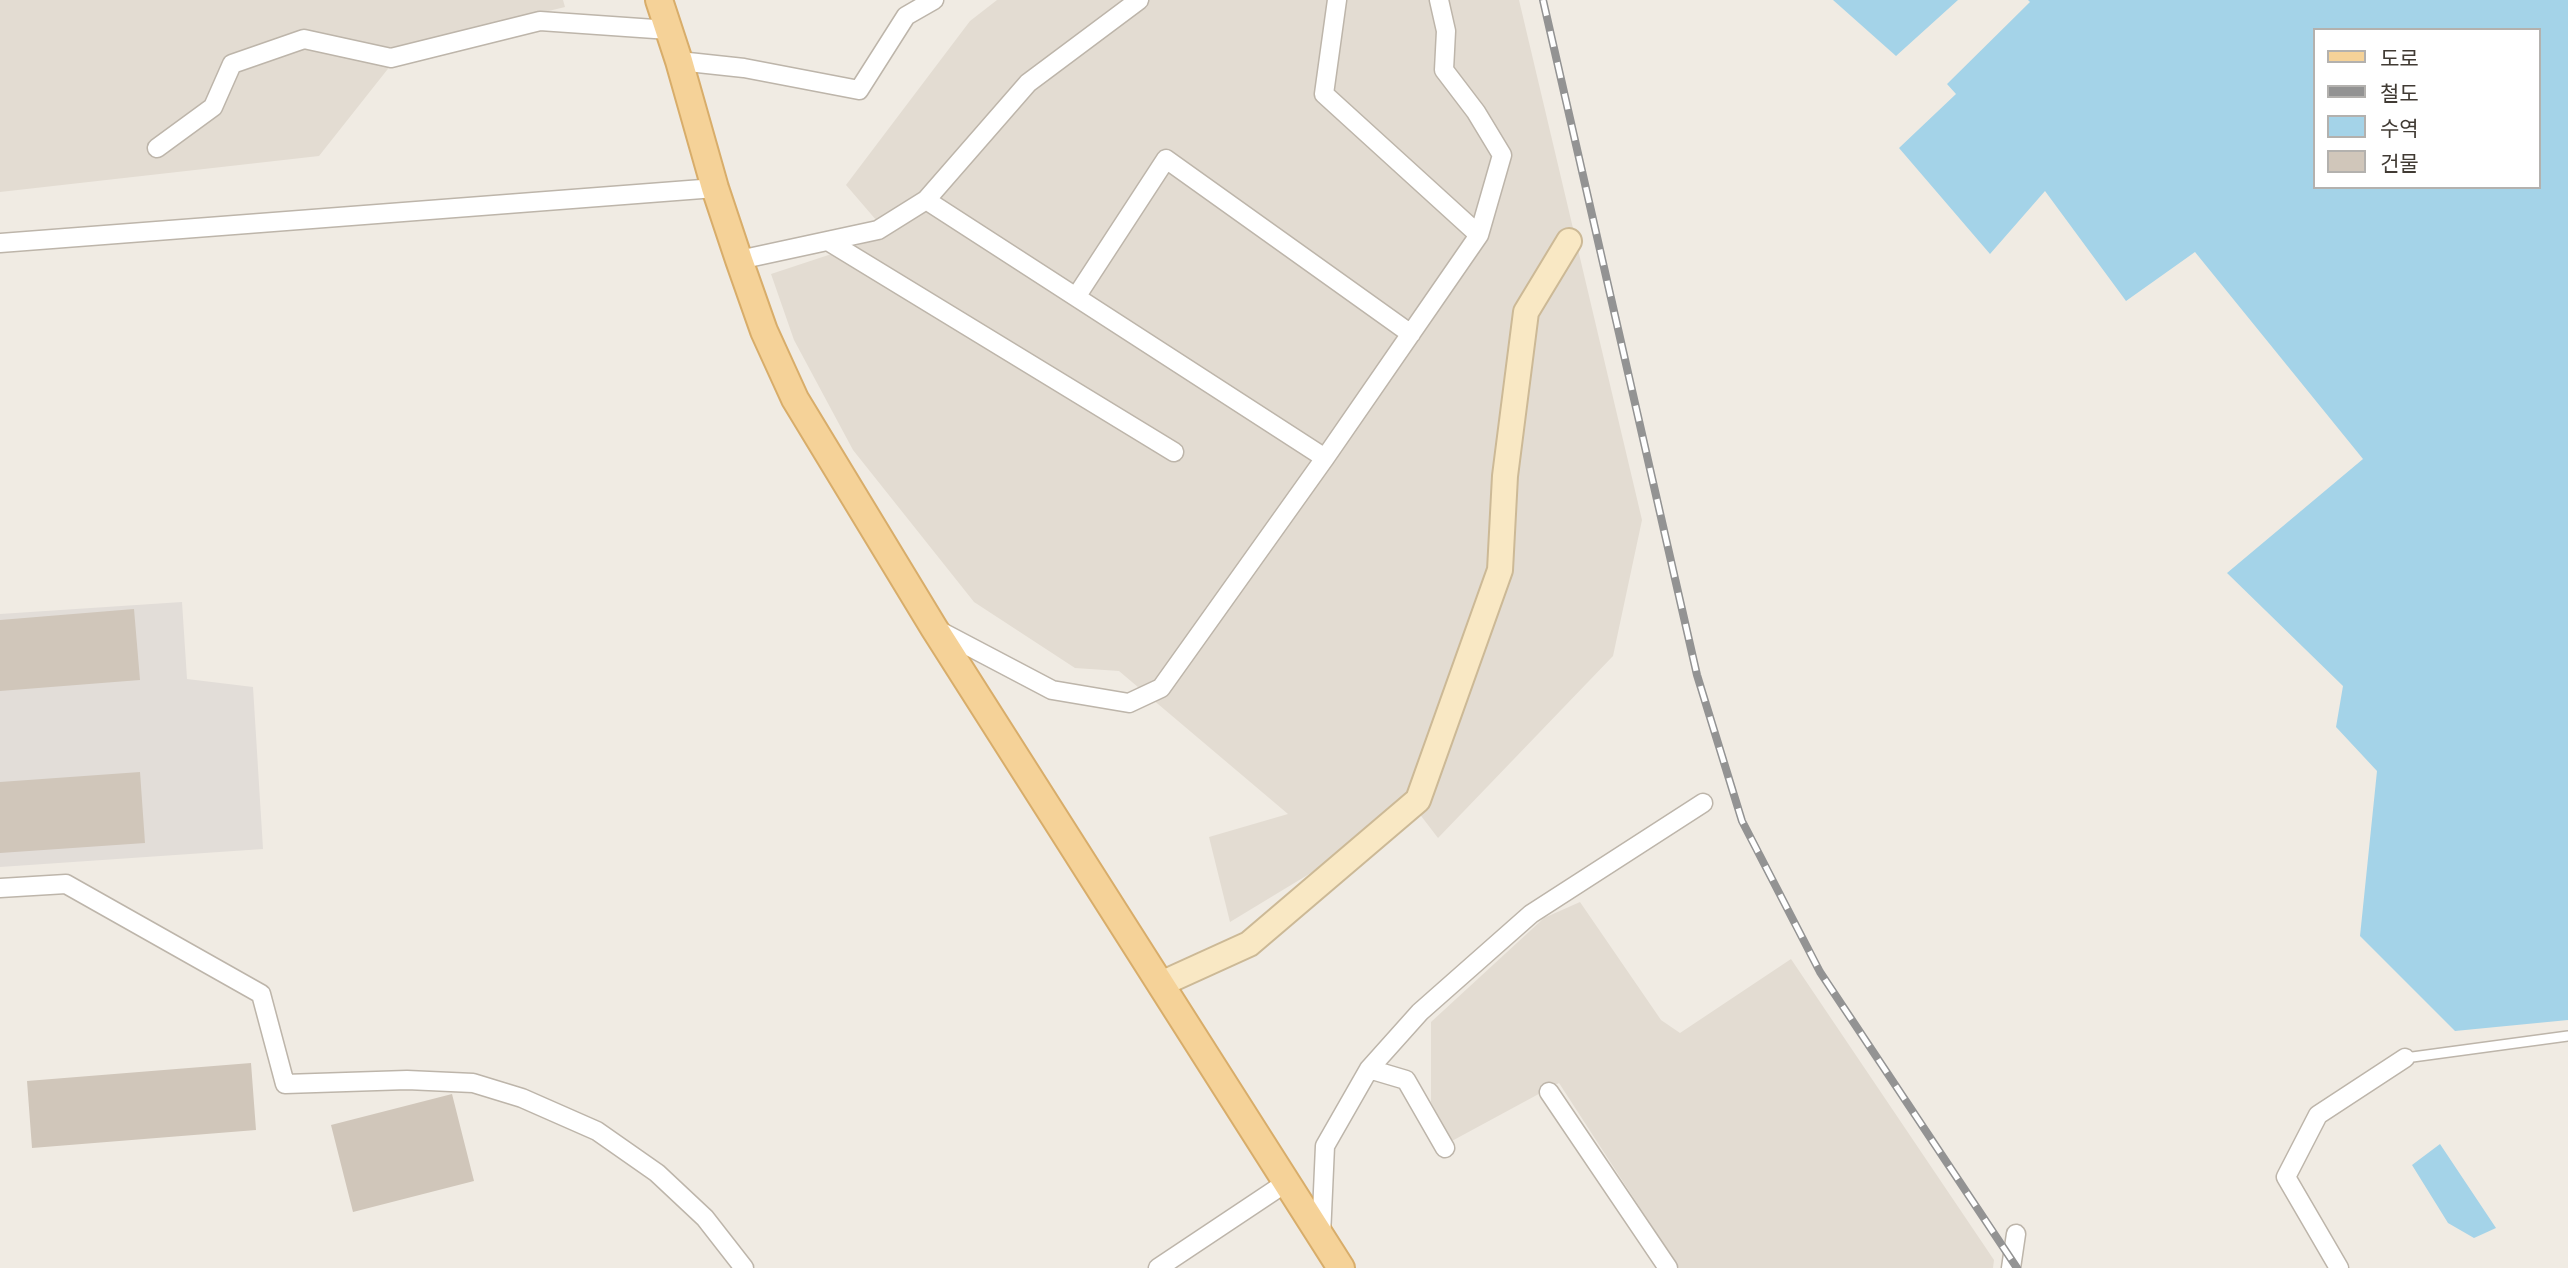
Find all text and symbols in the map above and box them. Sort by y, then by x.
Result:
legend [2312,28,2540,189]
text: 도로 [2380,45,2419,71]
text: 철도 [2380,80,2419,106]
text: 수역 [2380,115,2419,141]
text: 건물 [2380,150,2419,176]

